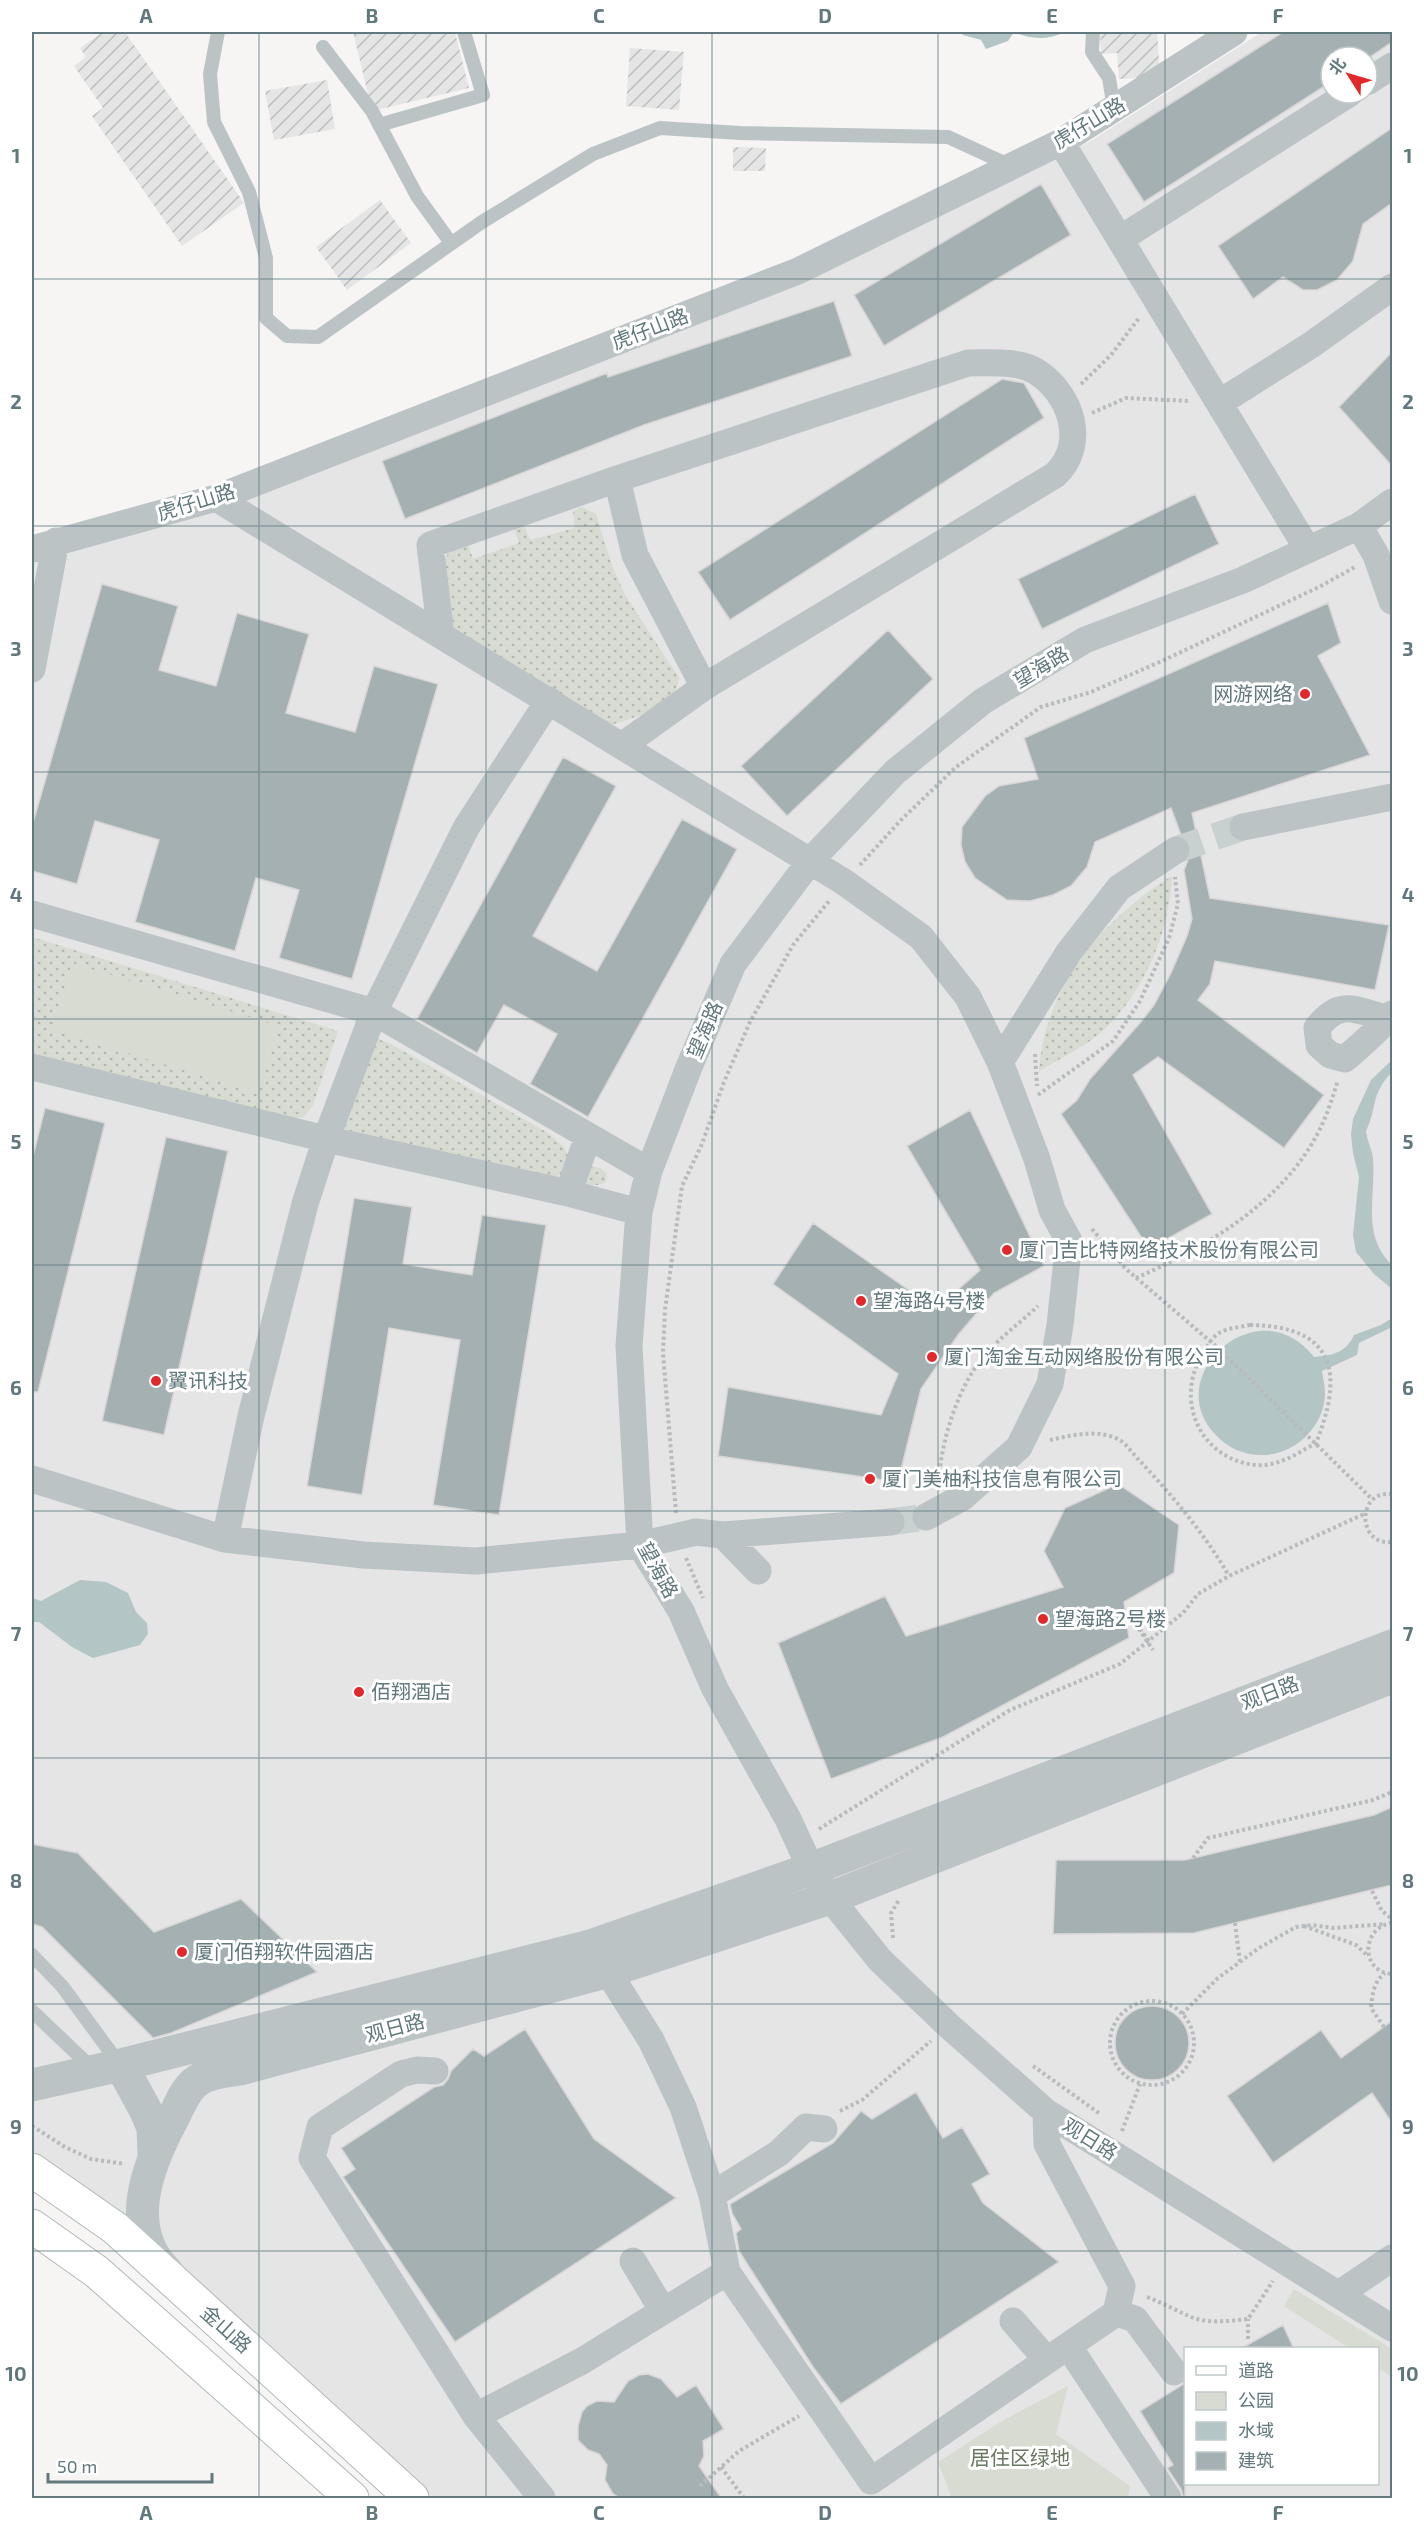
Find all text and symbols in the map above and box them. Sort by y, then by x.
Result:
text: A [139,3,153,27]
text: B [366,3,378,27]
text: C [593,3,605,27]
text: D [818,3,832,27]
text: E [1046,3,1058,27]
text: F [1272,3,1284,27]
north arrow [1319,45,1379,105]
text: 北 [1324,54,1349,78]
street label: 虎仔山路 [1048,91,1129,153]
text: 1 [12,143,20,167]
text: 1 [1404,143,1412,167]
street label: 虎仔山路 [608,303,691,354]
text: 2 [10,389,22,413]
text: 2 [1402,389,1414,413]
street label: 虎仔山路 [154,478,237,524]
text: 3 [10,636,22,660]
text: 3 [1402,636,1414,660]
street label: 望海路 [1009,640,1072,692]
place label: 网游网络 [1213,681,1293,705]
marker: 网游网络 [1298,687,1312,701]
text: 4 [10,882,23,906]
text: 4 [1402,882,1415,906]
street label: 望海路 [681,997,727,1062]
text: 5 [10,1129,22,1153]
text: 5 [1402,1129,1414,1153]
place label: 厦门吉比特网络技术股份有限公司 [1019,1237,1319,1261]
marker: 厦门吉比特网络技术股份有限公司 [1000,1243,1014,1257]
place label: 望海路4号楼 [873,1288,985,1312]
marker: 望海路4号楼 [854,1294,868,1308]
place label: 厦门淘金互动网络股份有限公司 [944,1344,1224,1368]
marker: 厦门淘金互动网络股份有限公司 [925,1350,939,1364]
place label: 翼讯科技 [168,1368,248,1392]
marker: 翼讯科技 [149,1374,163,1388]
text: 6 [10,1375,22,1399]
text: 6 [1402,1375,1414,1399]
place label: 厦门美柚科技信息有限公司 [882,1466,1122,1490]
marker: 厦门美柚科技信息有限公司 [863,1472,877,1486]
street label: 望海路 [634,1537,684,1602]
place label: 望海路2号楼 [1055,1606,1166,1630]
marker: 望海路2号楼 [1036,1612,1050,1626]
text: 7 [11,1621,22,1645]
text: 7 [1403,1621,1414,1645]
street label: 观日路 [1237,1670,1302,1714]
place label: 佰翔酒店 [371,1679,451,1703]
marker: 佰翔酒店 [352,1685,366,1699]
text: 8 [10,1868,22,1892]
text: 8 [1402,1868,1414,1892]
place label: 厦门佰翔软件园酒店 [194,1939,374,1963]
marker: 厦门佰翔软件园酒店 [175,1945,189,1959]
street label: 观日路 [363,2008,427,2046]
street label: 观日路 [1059,2112,1122,2164]
text: 9 [10,2114,22,2138]
text: 9 [1402,2114,1414,2138]
street label: 金山路 [196,2299,257,2357]
legend [1184,2347,1379,2485]
text: 道路 [1238,2359,1274,2381]
text: 10 [5,2361,27,2385]
text: 10 [1397,2361,1419,2385]
text: 公园 [1238,2389,1274,2411]
text: 水域 [1238,2419,1274,2441]
park label: 居住区绿地 [970,2445,1070,2469]
scale bar [48,2446,212,2484]
text: 建筑 [1238,2449,1274,2471]
text: 50 m [57,2455,97,2477]
text: A [139,2500,153,2524]
text: B [366,2500,378,2524]
text: C [593,2500,605,2524]
text: D [818,2500,832,2524]
text: E [1046,2500,1058,2524]
text: F [1272,2500,1284,2524]

